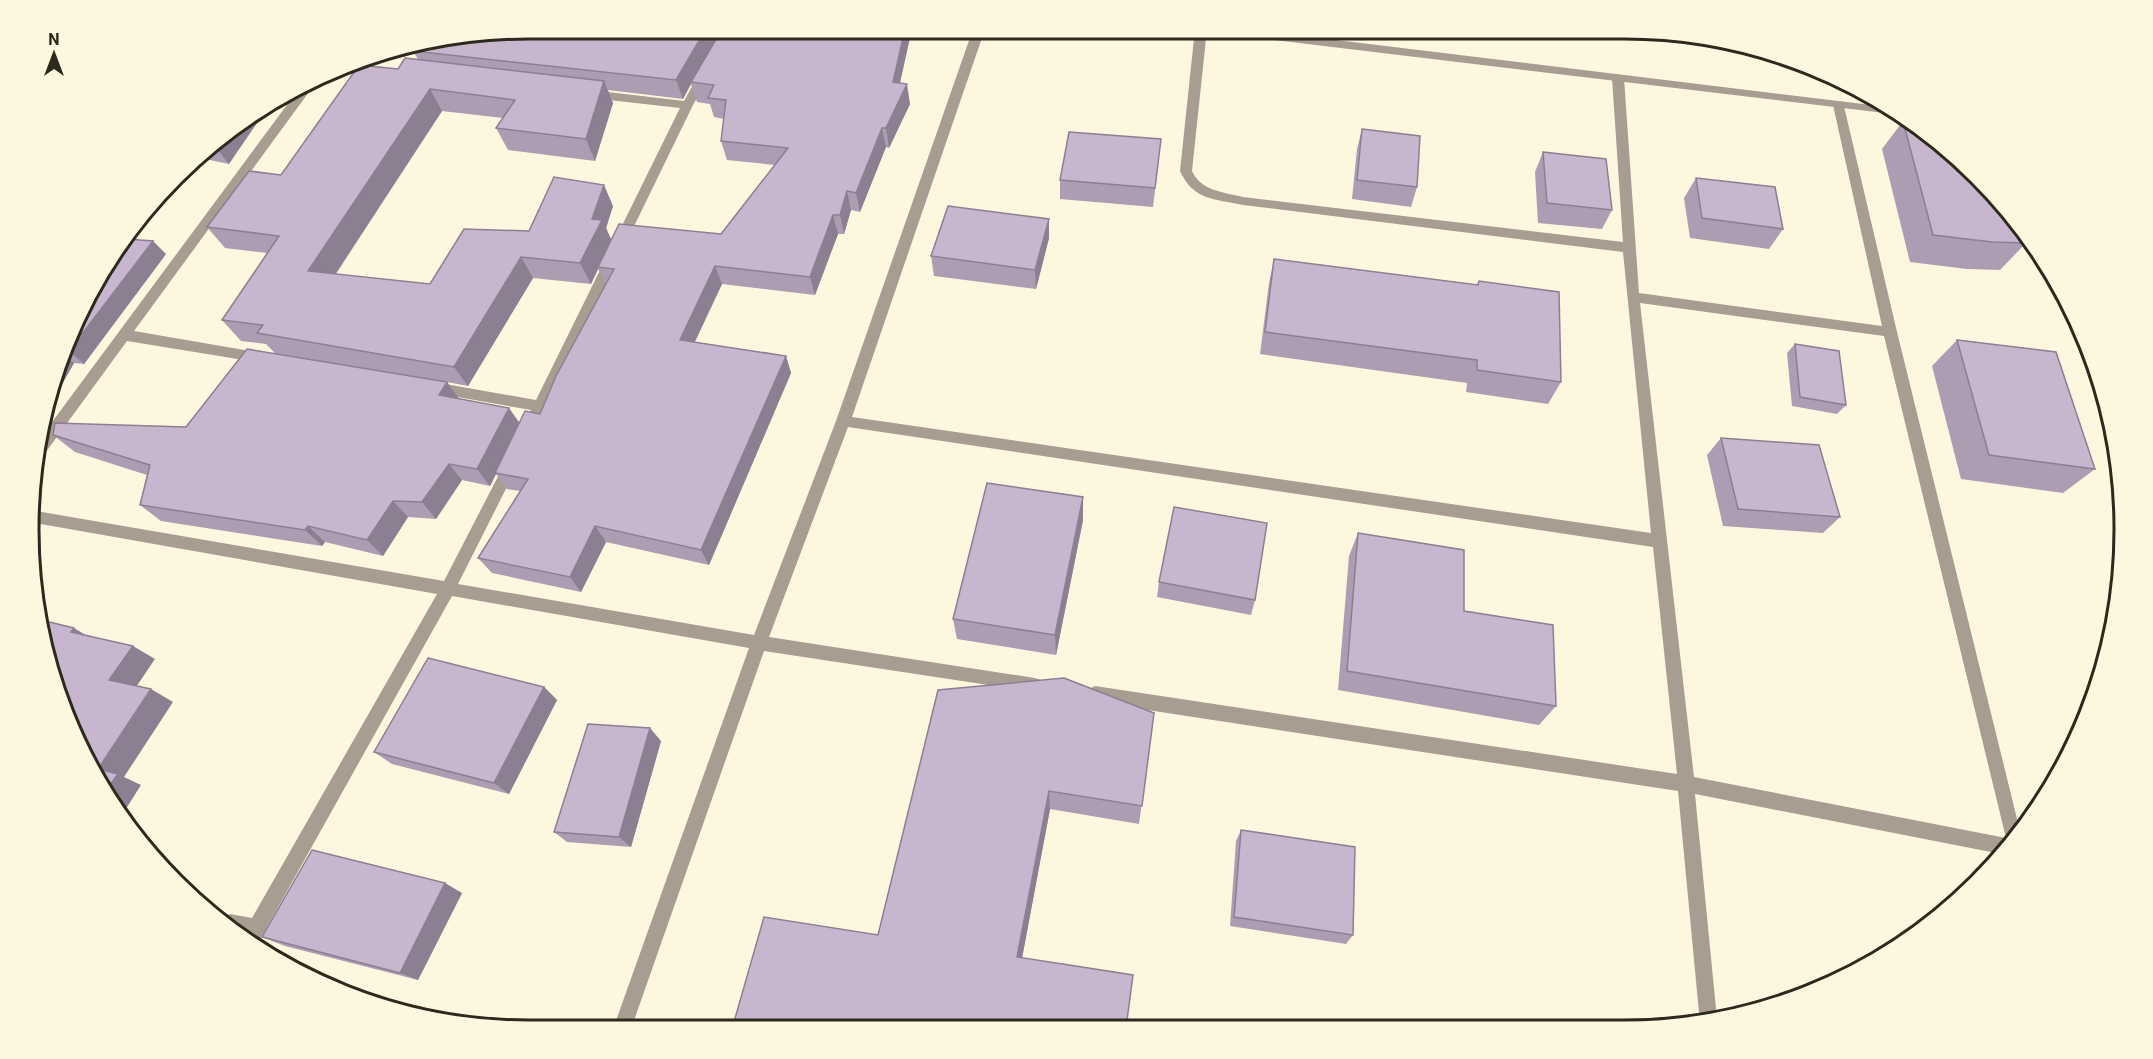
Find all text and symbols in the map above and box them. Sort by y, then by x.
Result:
north arrow [24,24,84,84]
text: N [48,30,60,49]

